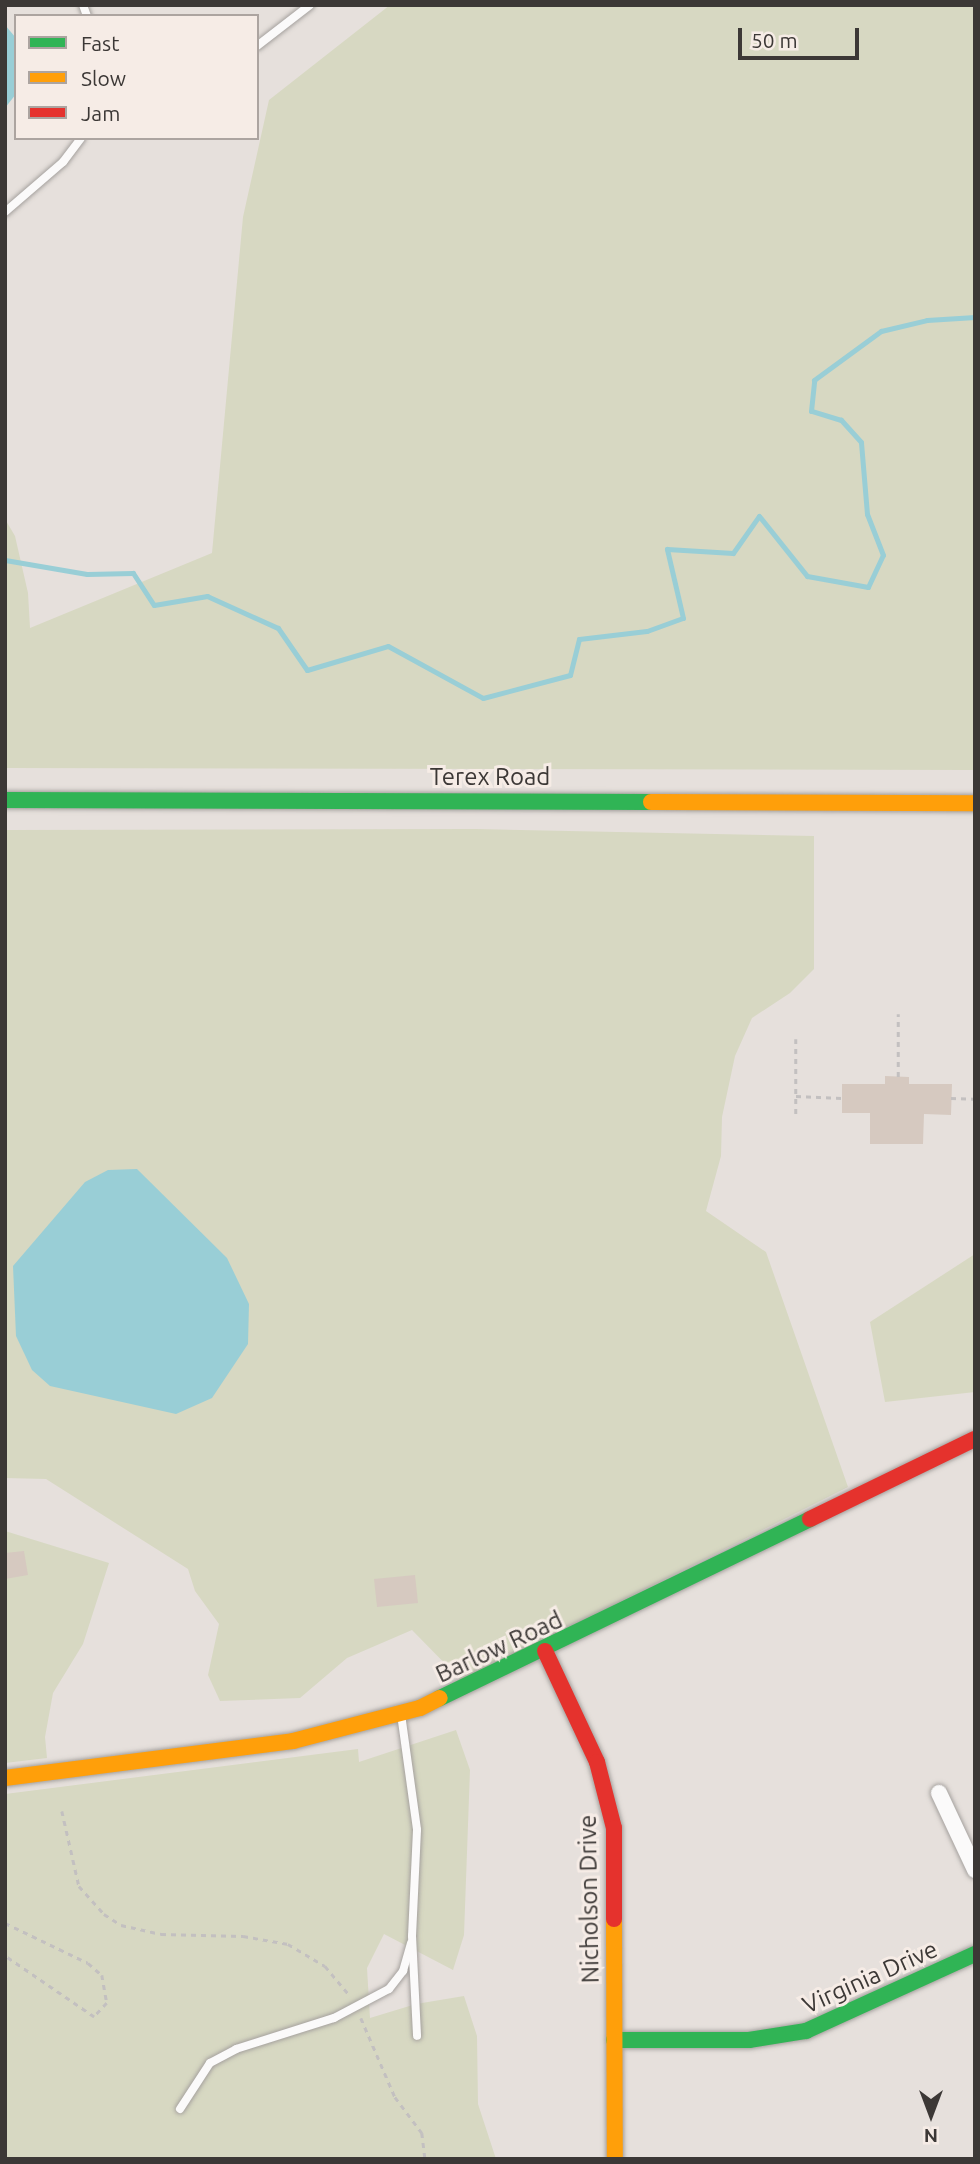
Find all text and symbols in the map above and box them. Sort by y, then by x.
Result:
legend [14,14,259,140]
scale bar [742,14,863,58]
text: 50 m [751,28,798,52]
text: Fast [81,31,119,55]
text: Slow [81,66,126,90]
text: Jam [81,101,120,125]
street label: Terex Road [430,763,550,791]
street label: Barlow Road [431,1605,567,1689]
street label: Nicholson Drive [573,1814,605,1984]
street label: Virginia Drive [798,1934,942,2020]
north arrow [896,2080,966,2150]
text: N [924,2125,938,2147]

